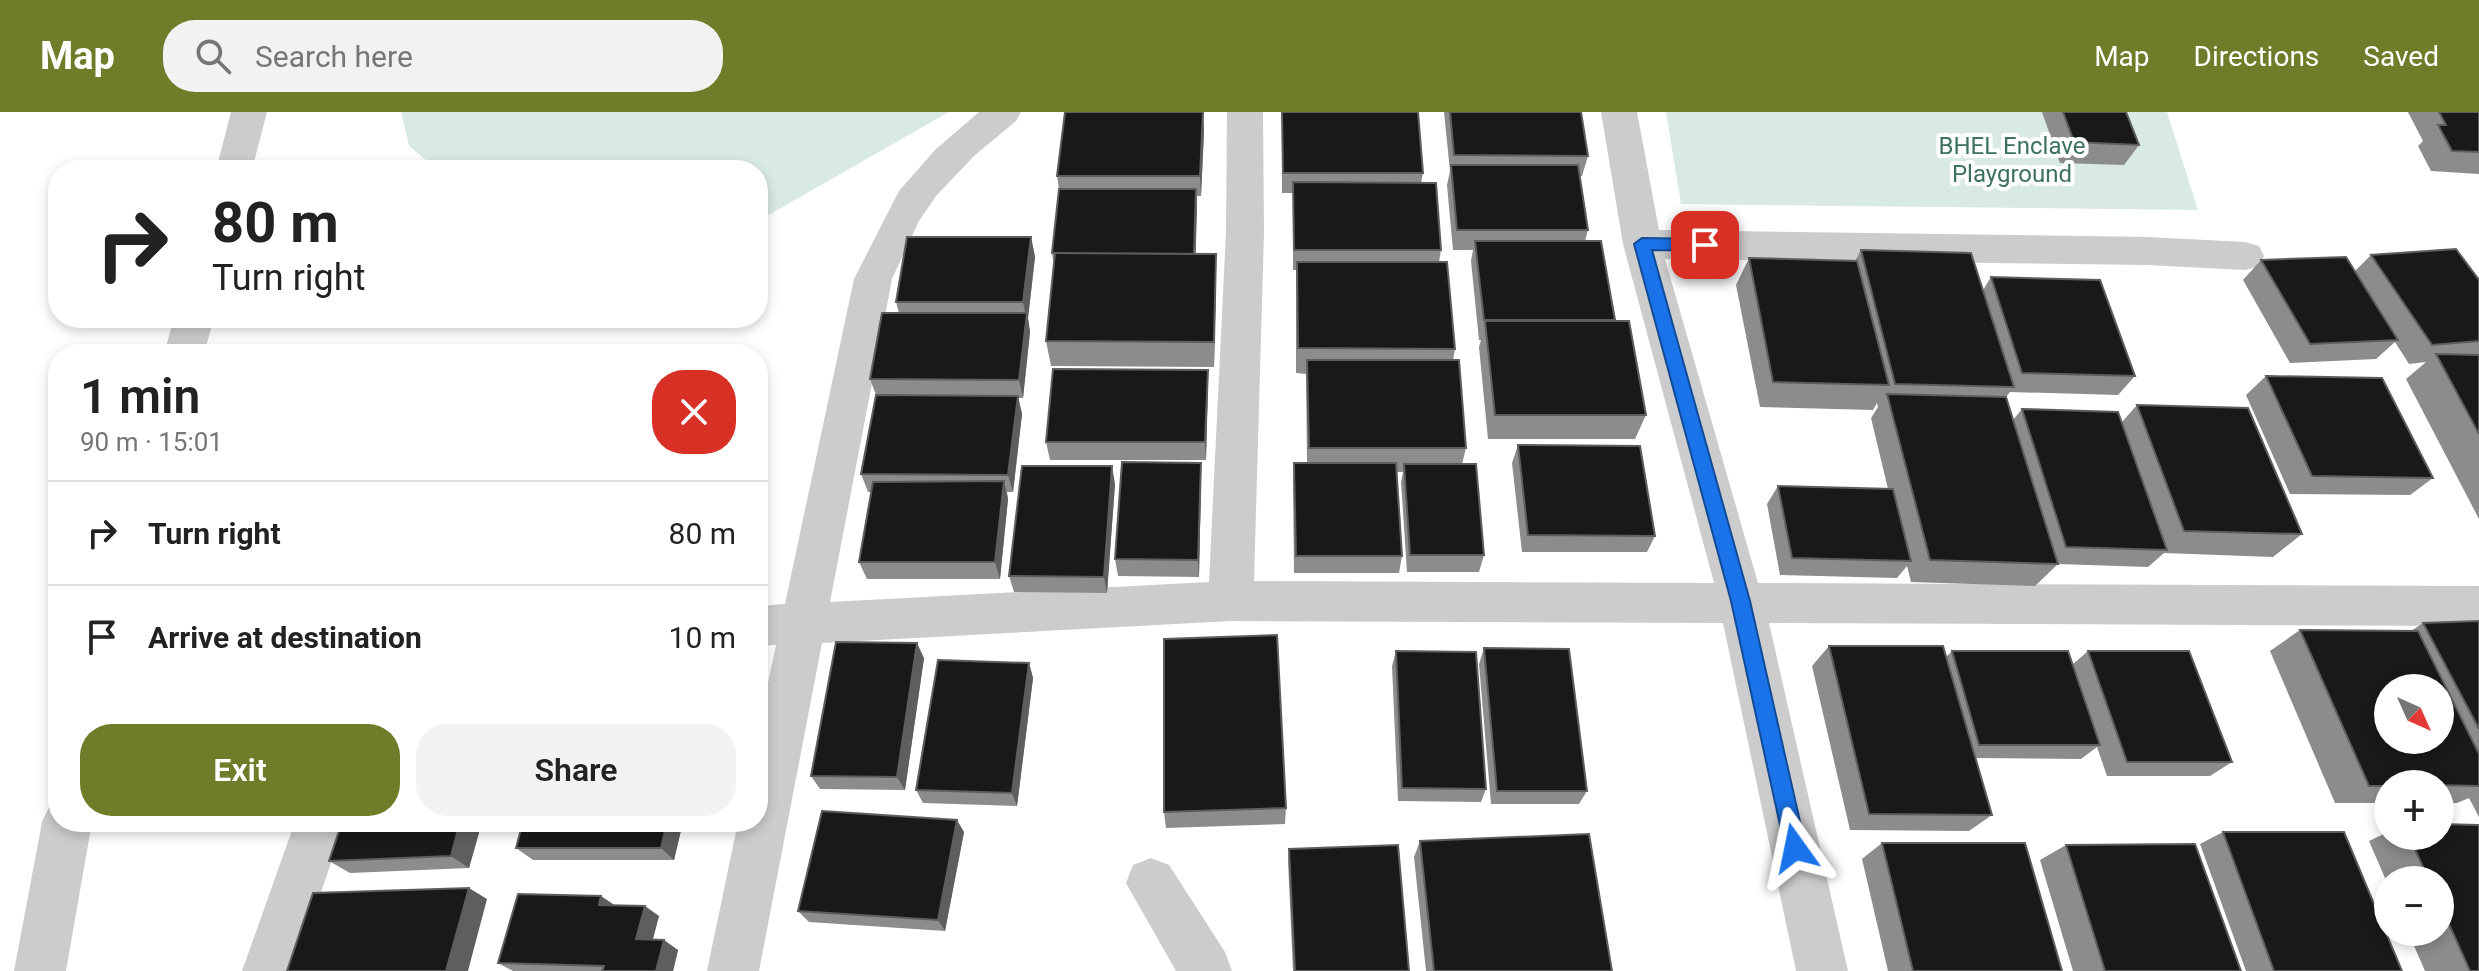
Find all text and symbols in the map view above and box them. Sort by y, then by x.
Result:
search box [163,20,723,92]
text: Map [40,34,115,78]
icon: search [191,34,235,78]
text: Search here [255,39,413,74]
text: Map [2094,40,2150,73]
text: Directions [2194,40,2319,73]
text: Saved [2363,40,2439,73]
park label: BHEL Enclave Playground [1939,132,2085,188]
text: 80 m [212,190,339,256]
icon: right [80,192,184,296]
pin [1671,211,1739,279]
icon: arrive [1683,223,1727,267]
text: Turn right [212,257,365,299]
text: 1 min [80,368,200,425]
button: close [652,370,736,454]
text: 90 m · 15:01 [80,427,223,457]
icon: right [80,511,124,555]
text: Turn right [148,516,281,551]
text: 80 m [669,516,736,551]
icon: arrive [80,615,124,659]
text: Arrive at destination [148,620,422,655]
text: 10 m [669,620,736,655]
north arrow [2374,674,2454,754]
map controls [2374,674,2454,946]
button: Exit [80,724,400,816]
button: Share [416,724,736,816]
button: + [2374,770,2454,850]
position arrow [1753,806,1837,890]
button: − [2374,866,2454,946]

